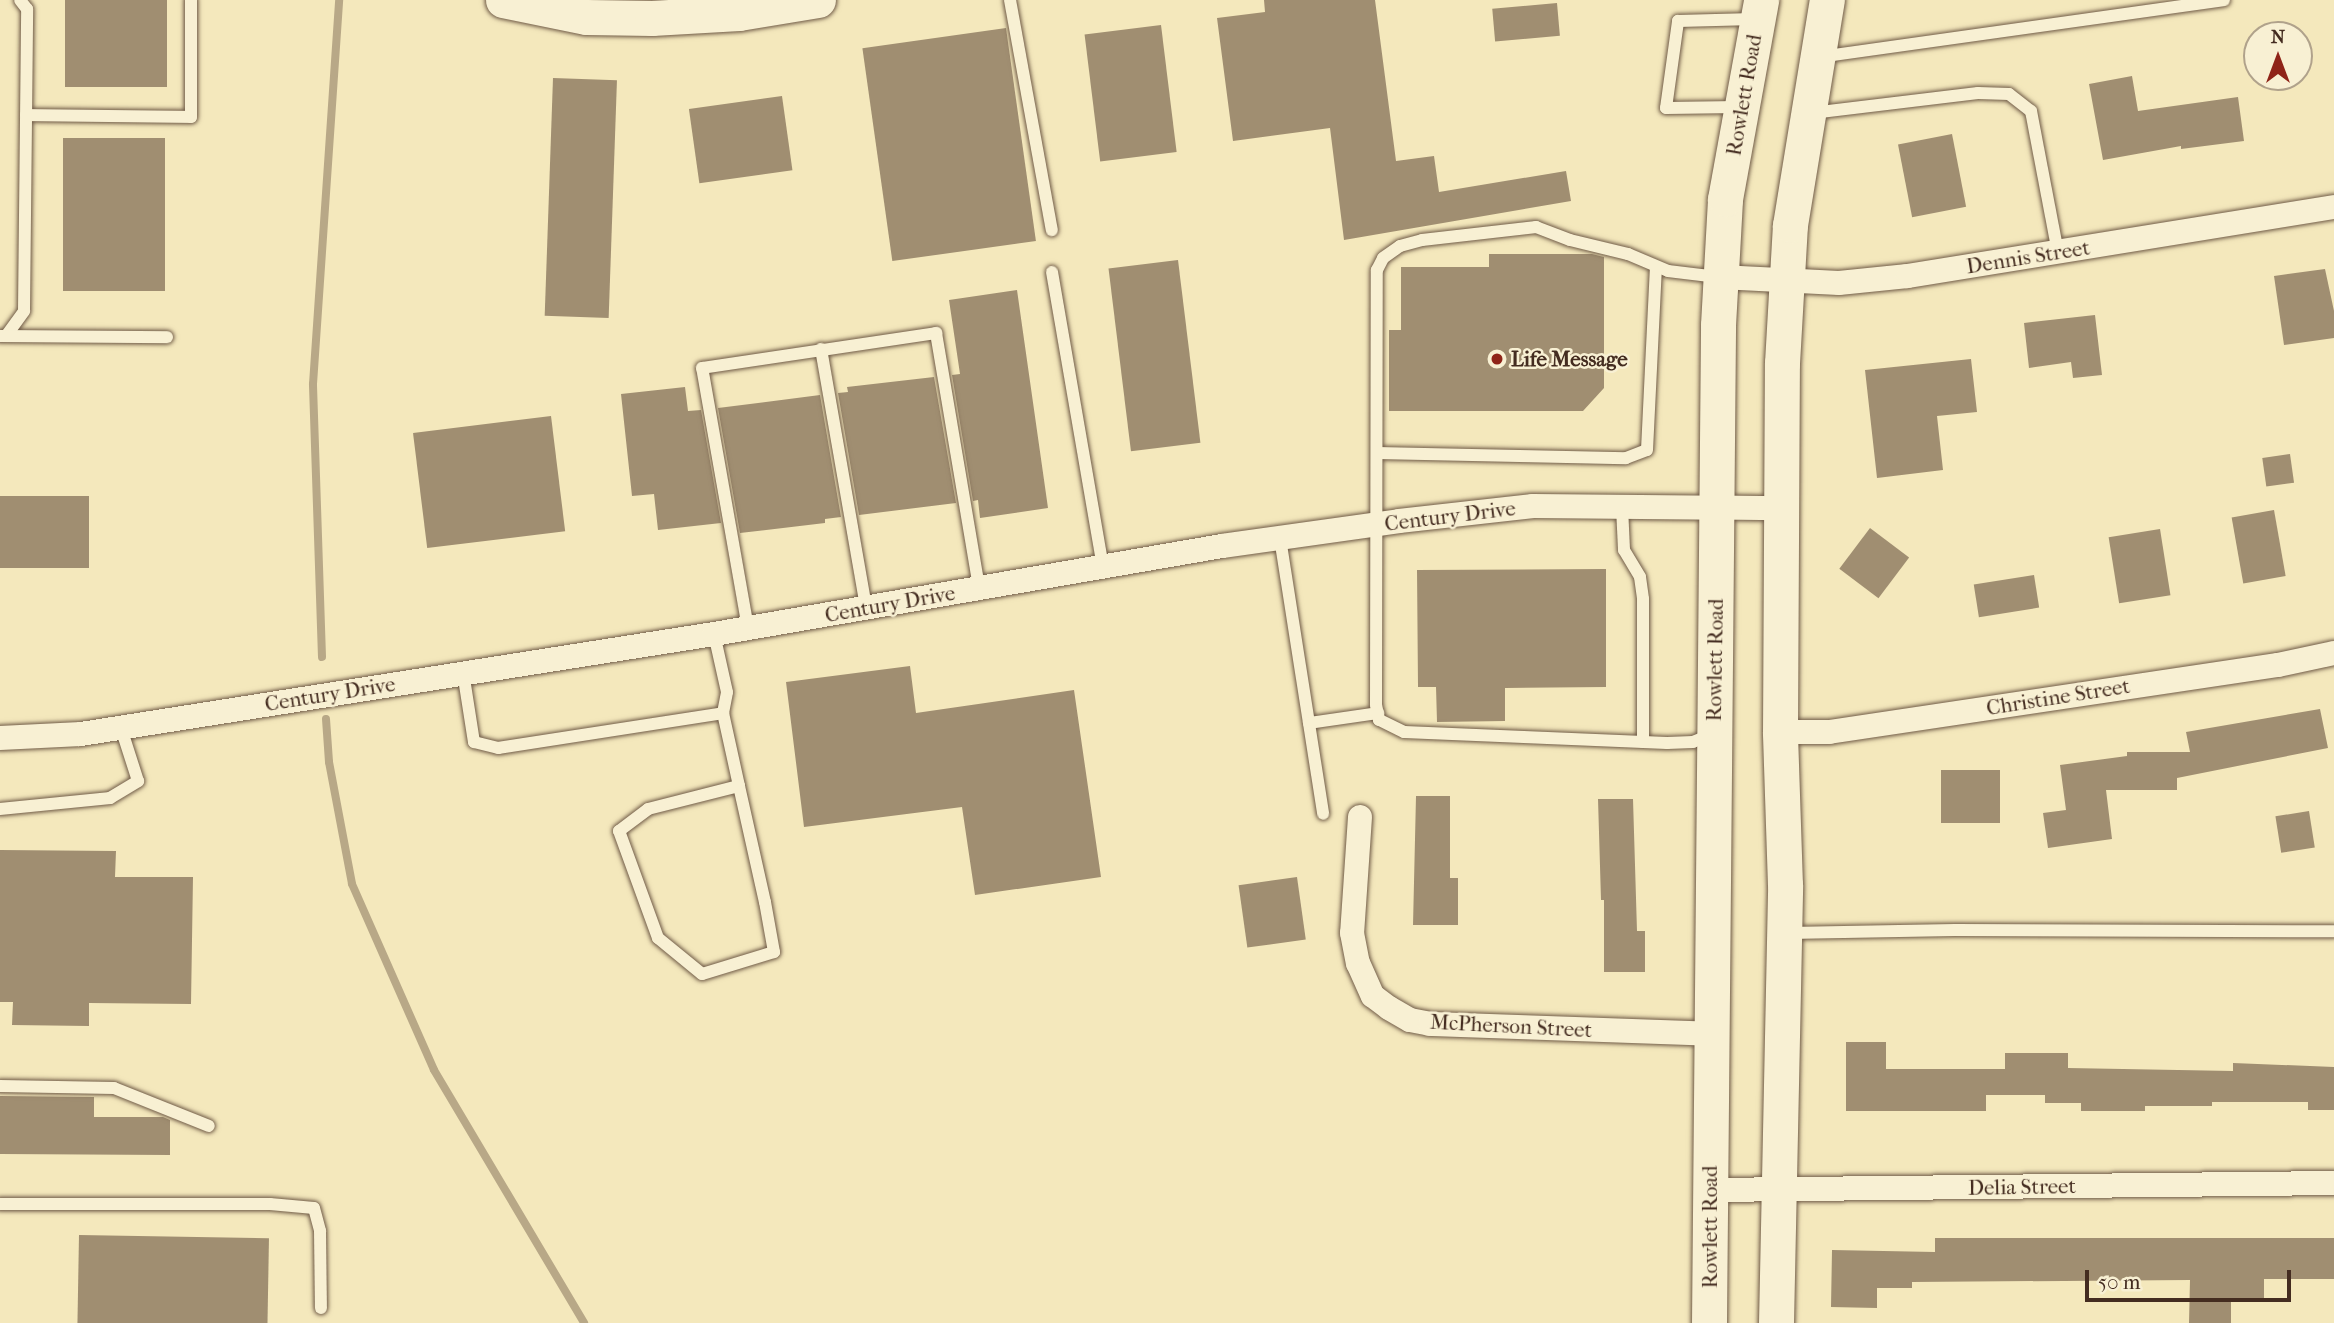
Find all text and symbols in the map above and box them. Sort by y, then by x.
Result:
north arrow [2243,21,2313,91]
text: N [2271,26,2285,48]
street label: Rowlett Road [1721,32,1767,158]
street label: Dennis Street [1964,235,2092,279]
place label: Life Message [1511,346,1628,372]
marker: Life Message [1489,351,1505,367]
street label: Century Drive [1383,495,1517,537]
street label: Century Drive [823,580,957,628]
street label: Rowlett Road [1701,598,1729,722]
street label: Century Drive [263,671,397,717]
street label: Christine Street [1984,673,2132,721]
street label: McPherson Street [1429,1009,1593,1043]
street label: Rowlett Road [1697,1166,1723,1288]
street label: Delia Street [1968,1173,2076,1201]
scale bar [2089,1256,2296,1300]
text: 50 m [2098,1270,2141,1294]

